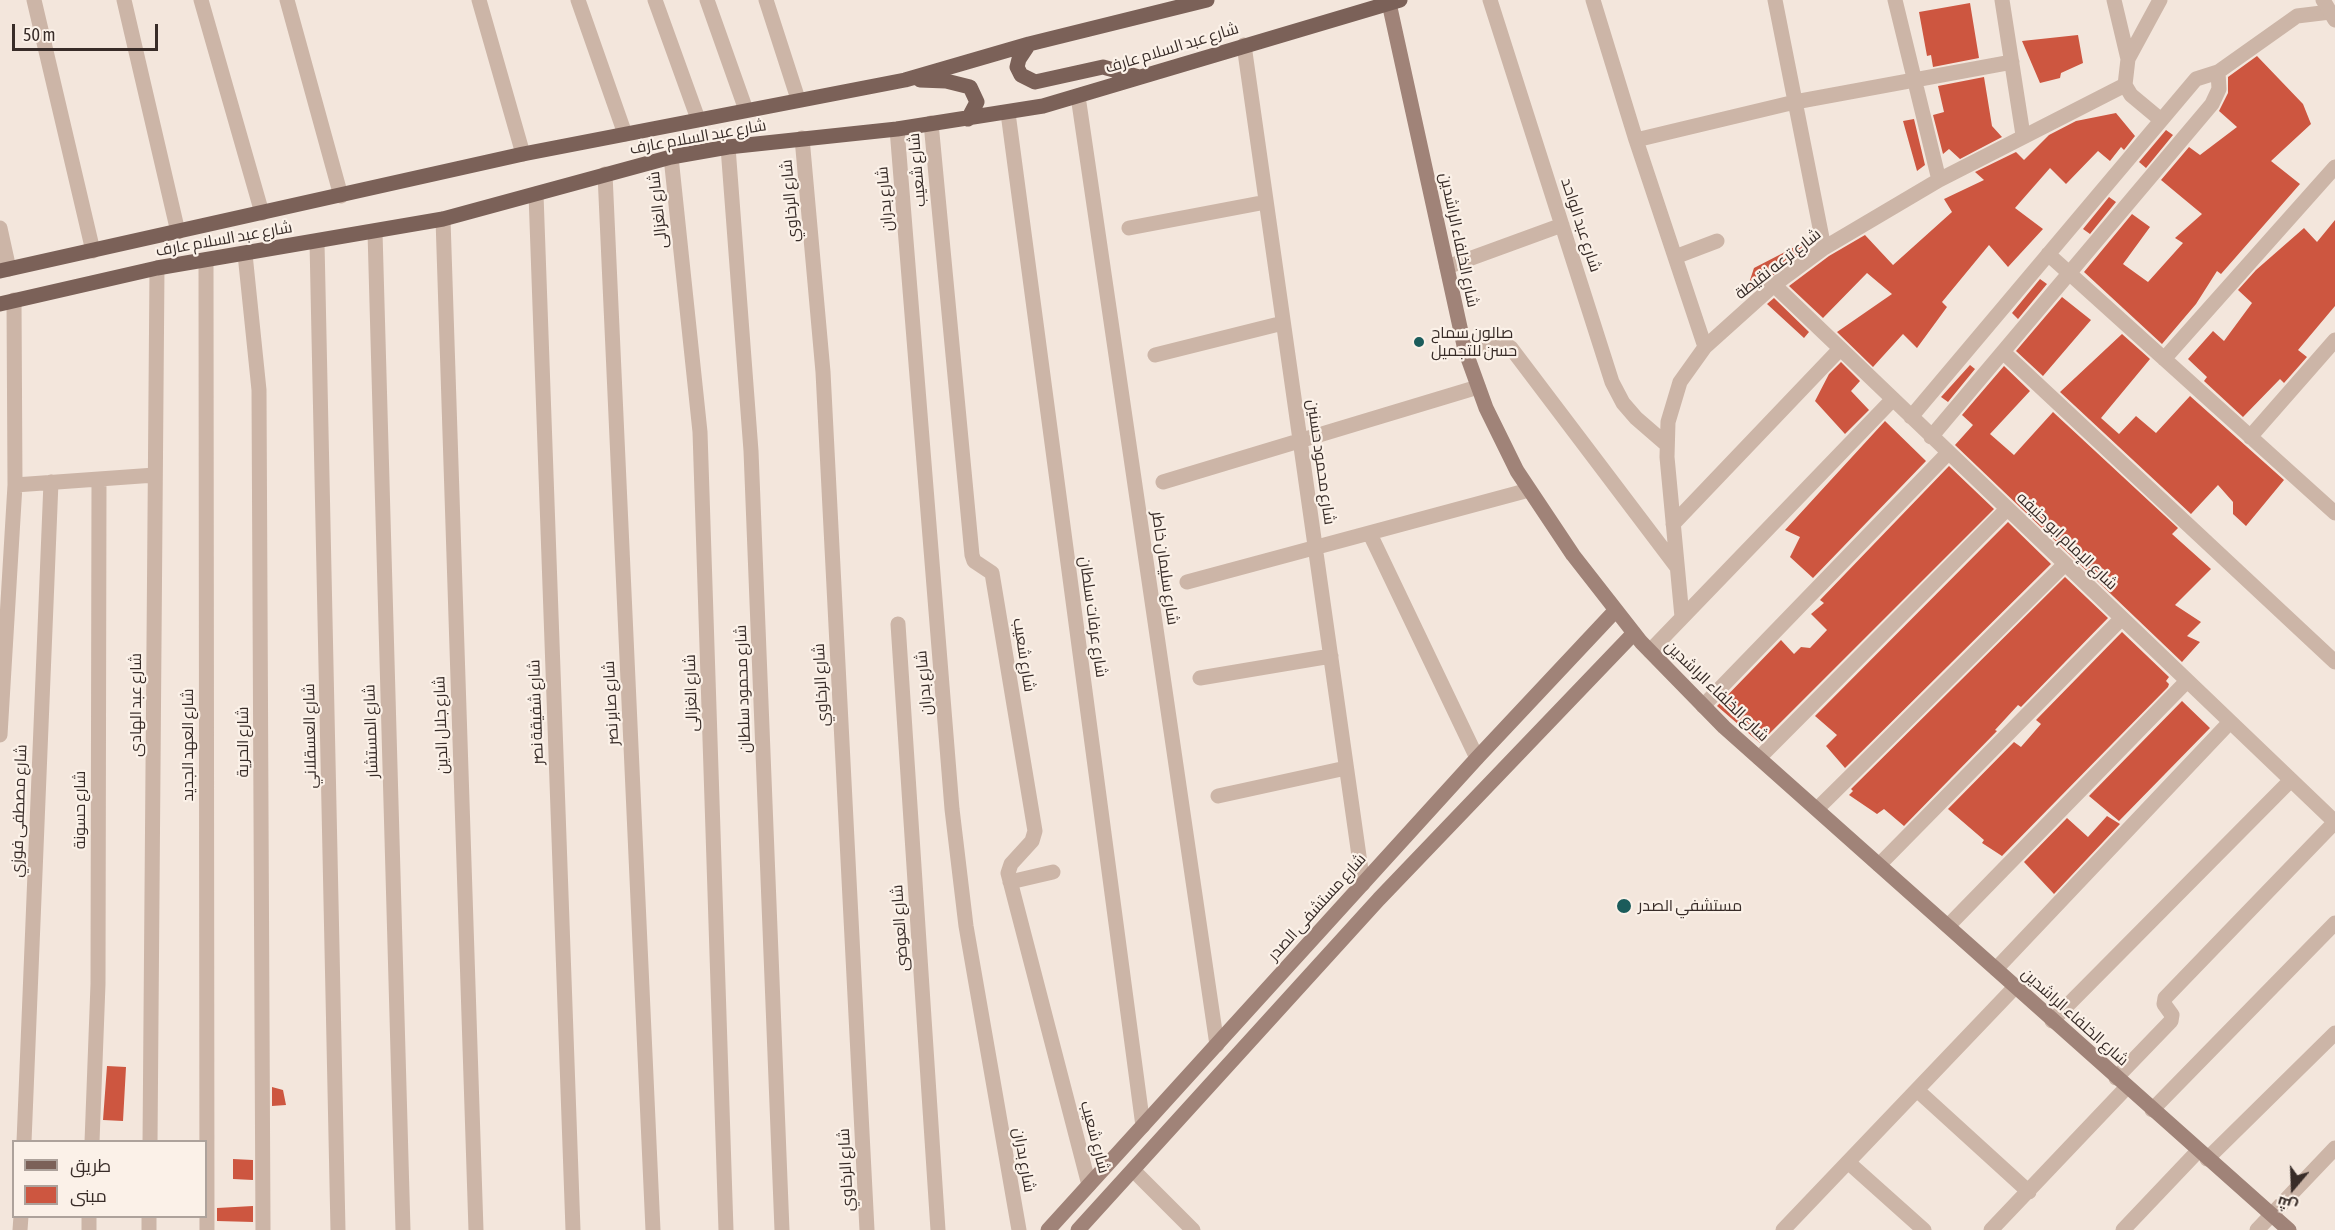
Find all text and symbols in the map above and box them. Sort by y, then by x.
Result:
scale bar [15,12,160,50]
street label: شارع عبد السلام عارف [1103,19,1241,77]
text: 50 m [23,24,55,45]
street label: شارع عبد السلام عارف [628,116,768,158]
street label: شارع شعيب [904,132,930,208]
street label: شارع الرخاوي [777,159,803,243]
street label: شارع بدران [873,166,897,232]
street label: شارع الغزالى [644,170,672,250]
street label: شارع الخلفاء الراشدين [1435,171,1483,309]
street label: شارع عبد الواحد [1557,176,1605,274]
street label: شارع عبد السلام عارف [154,218,294,260]
street label: شارع ترعه نقيطة [1731,225,1825,303]
place label: صالون سماح حسن للتجميل [1431,323,1517,361]
marker: صالون سماح حسن للتجميل [1412,335,1426,349]
street label: شارع محمود حسنين [1303,398,1339,526]
street label: شارع الإمام ابو حنيفه [2013,488,2121,594]
street label: شارع سليمان خاطر [1148,510,1182,626]
street label: شارع عرفات سلطان [1075,555,1111,679]
street label: شارع شعيب [1009,617,1039,693]
street label: شارع محمود سلطان [731,624,755,754]
street label: شارع الخلفاء الراشدين [1661,636,1773,746]
street label: شارع الرخاوي [809,643,833,727]
street label: شارع بدران [912,650,936,716]
street label: شارع عبد الهادى [126,653,146,757]
street label: شارع الغزالى [680,654,702,732]
street label: شارع شفيقة نصر [525,659,547,765]
street label: شارع صابر نصر [599,660,623,746]
street label: شارع جلال الدين [430,676,452,774]
street label: شارع العسقلاني [299,683,321,789]
street label: شارع المستشار [360,684,382,778]
street label: شارع العهد الجديد [178,688,198,802]
street label: شارع الحرية [233,706,253,778]
street label: شارع مصطفى فوزي [7,744,31,878]
street label: شارع حسونة [70,771,90,849]
street label: شارع مستشفى الصدر [1264,850,1370,964]
street label: شارع العوضى [887,884,913,972]
place label: مستشفي الصدر [1638,896,1742,916]
marker: مستشفي الصدر [1615,897,1633,915]
street label: شارع الخلفاء الراشدين [2018,964,2132,1070]
street label: شارع شعيب [1076,1099,1114,1175]
street label: شارع بدران [1009,1126,1039,1194]
street label: شارع الرخاوي [834,1128,858,1212]
legend [12,1140,207,1218]
text: طريق [70,1155,111,1176]
north arrow [2263,1158,2323,1218]
text: مبنى [70,1185,107,1206]
text: ش [2275,1193,2300,1217]

